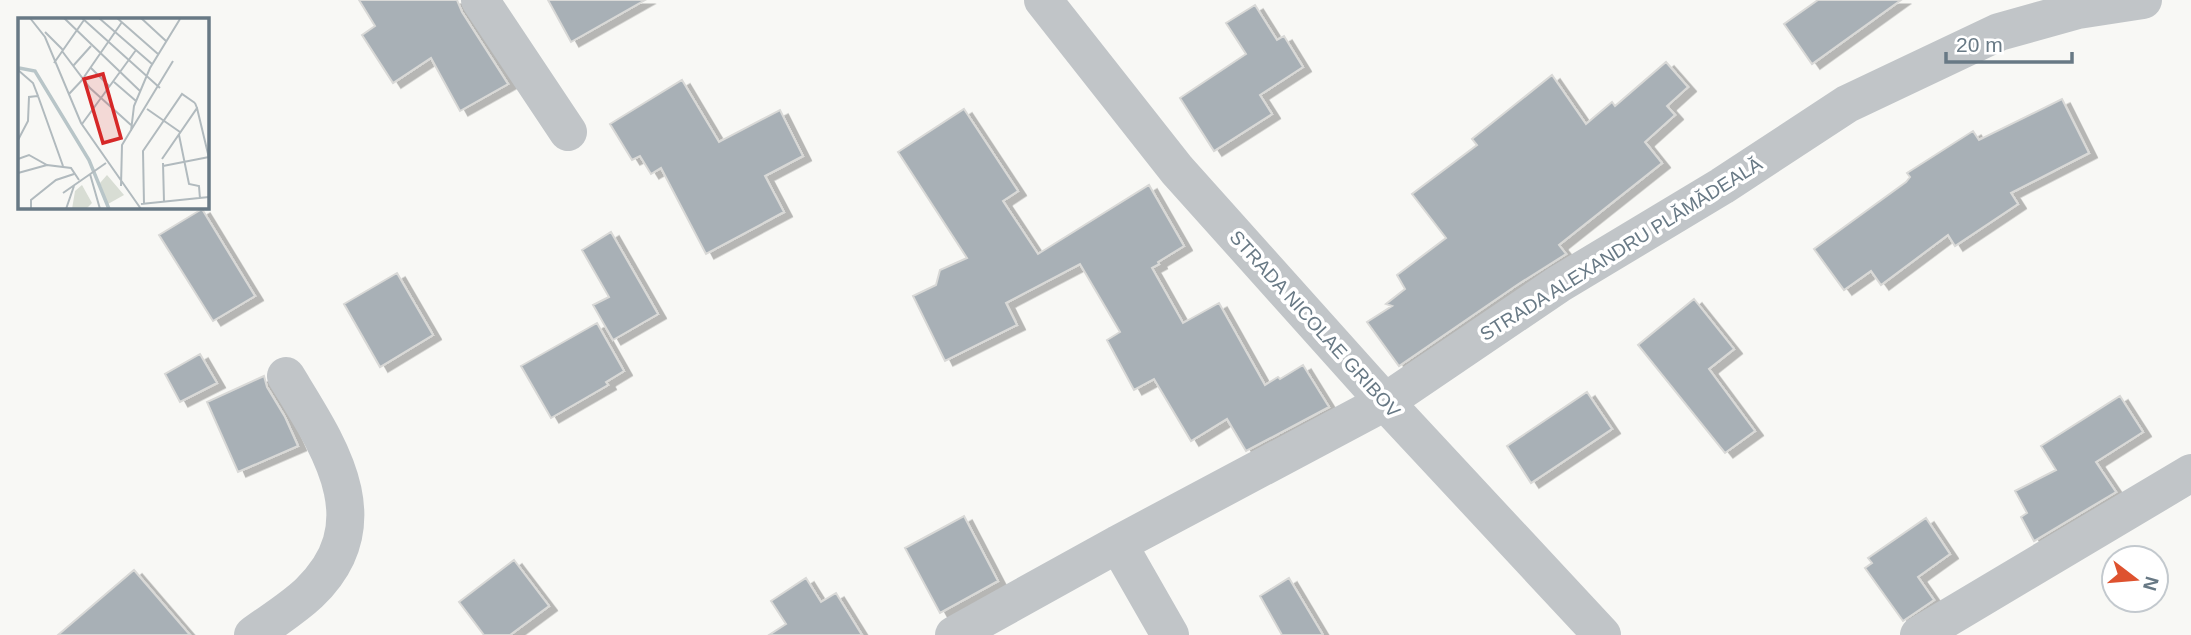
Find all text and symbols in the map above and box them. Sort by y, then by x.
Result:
inset map [18,18,208,208]
scale bar [1946,21,2072,65]
text: 20 m [1956,33,2003,56]
street label: STRADA ALEXANDRU PLĂMĂDEALĂ [1476,153,1766,345]
street label: STRADA NICOLAE GRIBOV [1226,226,1405,422]
north arrow [2100,544,2170,614]
text: N [2139,574,2163,593]

